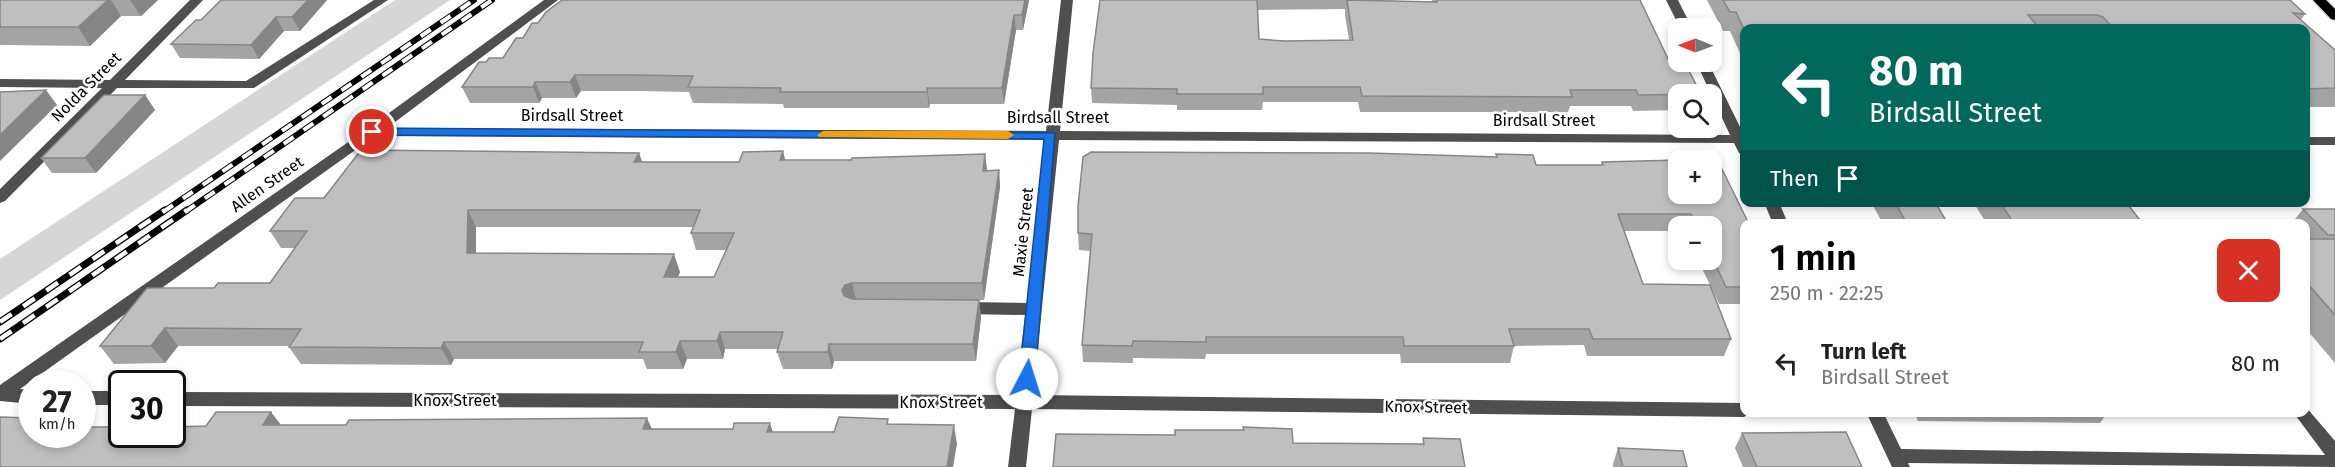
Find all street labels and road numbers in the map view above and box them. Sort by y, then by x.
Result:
street label: Nolda Street [47,48,125,126]
street label: Birdsall Street [521,106,623,125]
street label: Birdsall Street [1007,108,1109,127]
street label: Birdsall Street [1493,111,1595,130]
street label: Allen Street [227,152,307,216]
street label: Maxie Street [1009,186,1037,278]
street label: Knox Street [413,391,497,410]
street label: Knox Street [899,393,983,412]
street label: Knox Street [1384,397,1468,417]

